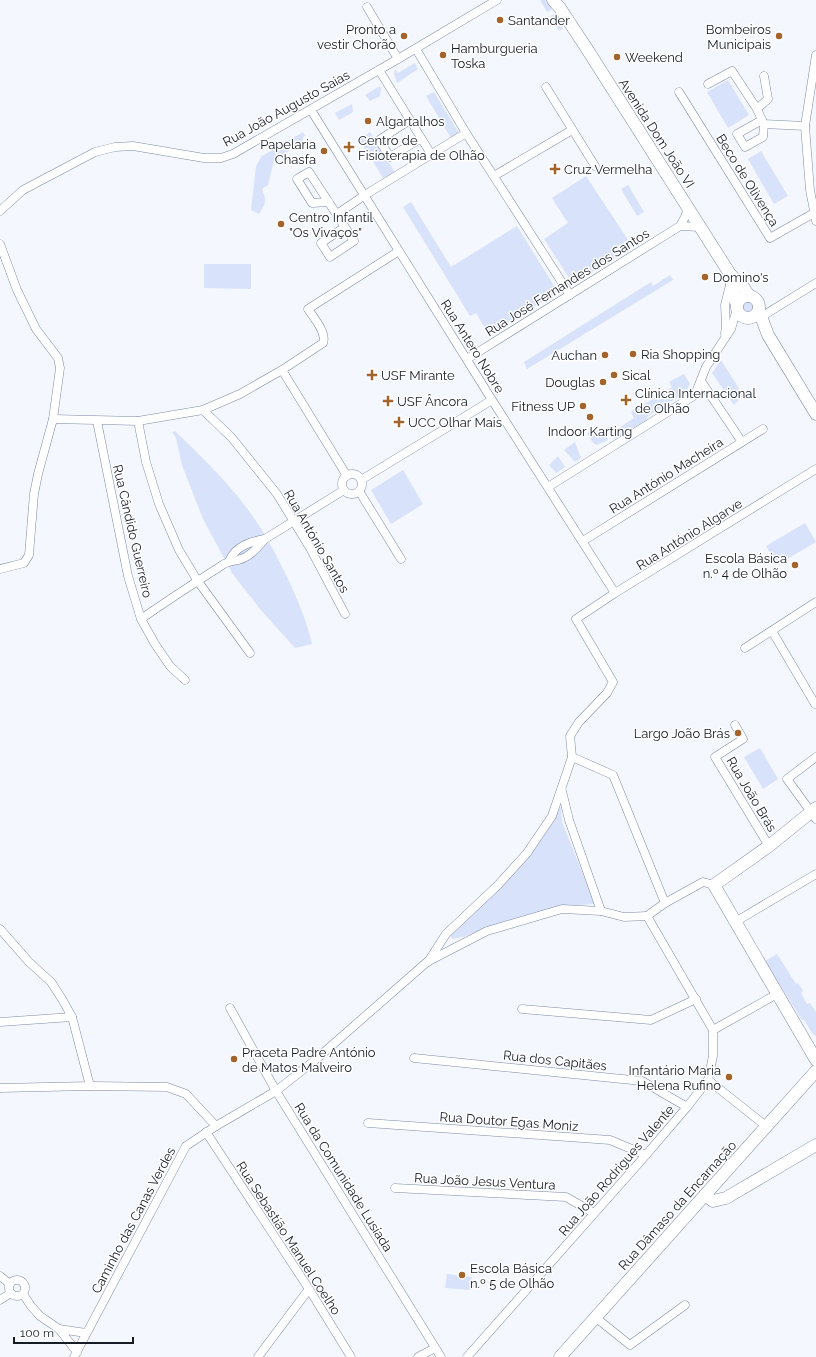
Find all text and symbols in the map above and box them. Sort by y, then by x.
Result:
place label: Santander [508,13,570,28]
marker: Santander [495,15,505,25]
place label: Pronto a vestir Chorão [317,22,396,52]
place label: Bombeiros Municipais [706,22,771,52]
marker: Pronto a vestir Chorão [399,31,409,41]
marker: Bombeiros Municipais [774,31,784,41]
place label: Hamburgueria Toska [451,41,538,71]
marker: Hamburgueria Toska [438,50,448,60]
place label: Weekend [625,50,683,65]
marker: Weekend [612,52,622,62]
street label: Rua João Augusto Saias [220,67,352,150]
street label: Avenida Dom João VI [616,76,697,191]
place label: Algartalhos [376,114,445,129]
marker: Algartalhos [363,116,373,126]
street label: Beco de Olivença [713,131,782,229]
place label: Centro de Fisioterapia de Olhão [358,133,485,163]
place label: Papelaria Chasfa [260,137,316,167]
marker: Centro de Fisioterapia de Olhão [343,141,355,153]
marker: Papelaria Chasfa [319,146,329,156]
place label: Cruz Vermelha [564,162,652,177]
marker: Cruz Vermelha [549,163,561,175]
place label: Centro Infantil "Os Vivaços" [289,210,374,240]
marker: Centro Infantil "Os Vivaços" [276,219,286,229]
street label: Rua José Fernandes dos Santos [483,226,652,339]
place label: Domino's [713,270,769,285]
marker: Domino's [700,272,710,282]
street label: Rua Antero Nobre [438,297,508,396]
place label: Ria Shopping [641,347,720,362]
place label: Auchan [551,348,597,363]
marker: Ria Shopping [628,349,638,359]
marker: Auchan [600,350,610,360]
place label: USF Mirante [381,368,455,383]
place label: Sical [622,368,651,383]
marker: USF Mirante [366,369,378,381]
marker: Sical [609,370,619,380]
place label: Douglas [545,375,595,390]
marker: Douglas [598,377,608,387]
place label: Clínica Internacional de Olhão [635,386,756,416]
place label: USF Âncora [397,394,468,409]
marker: Clínica Internacional de Olhão [620,394,632,406]
marker: USF Âncora [382,395,394,407]
place label: Fitness UP [511,399,575,414]
marker: Fitness UP [578,401,588,411]
marker: Indoor Karting [585,412,595,422]
place label: UCC Olhar Mais [408,415,502,430]
marker: UCC Olhar Mais [393,416,405,428]
place label: Indoor Karting [548,424,632,439]
street label: Rua António Macheira [607,434,726,517]
street label: Rua Cândido Guerreiro [110,463,155,599]
street label: Rua António Santos [281,487,352,595]
street label: Rua António Algarve [634,496,745,573]
place label: Escola Básica n.º 4 de Olhão [703,551,787,581]
marker: Escola Básica n.º 4 de Olhão [790,560,800,570]
place label: Largo João Brás [634,726,730,741]
marker: Largo João Brás [733,728,743,738]
street label: Rua João Brás [723,754,780,834]
place label: Praceta Padre António de Matos Malveiro [242,1045,376,1075]
street label: Rua dos Capitães [502,1048,608,1073]
marker: Praceta Padre António de Matos Malveiro [229,1054,239,1064]
place label: Infantário Maria Helena Rufino [629,1063,721,1093]
marker: Infantário Maria Helena Rufino [724,1072,734,1082]
street label: Rua da Comunidade Lusíada [291,1100,396,1254]
street label: Rua João Rodrigues Valente [556,1102,677,1239]
street label: Rua Doutor Egas Moniz [439,1109,579,1134]
street label: Rua Dâmaso da Encarnação [615,1138,740,1273]
street label: Caminho das Canas Verdes [88,1145,178,1296]
street label: Rua Sebastião Manuel Coelho [233,1159,344,1318]
street label: Rua João Jesus Ventura [414,1170,556,1193]
place label: Escola Básica n.º 5 de Olhão [470,1261,555,1291]
marker: Escola Básica n.º 5 de Olhão [457,1270,467,1280]
scale bar [14,1319,133,1345]
text: 100 m [20,1326,54,1340]

